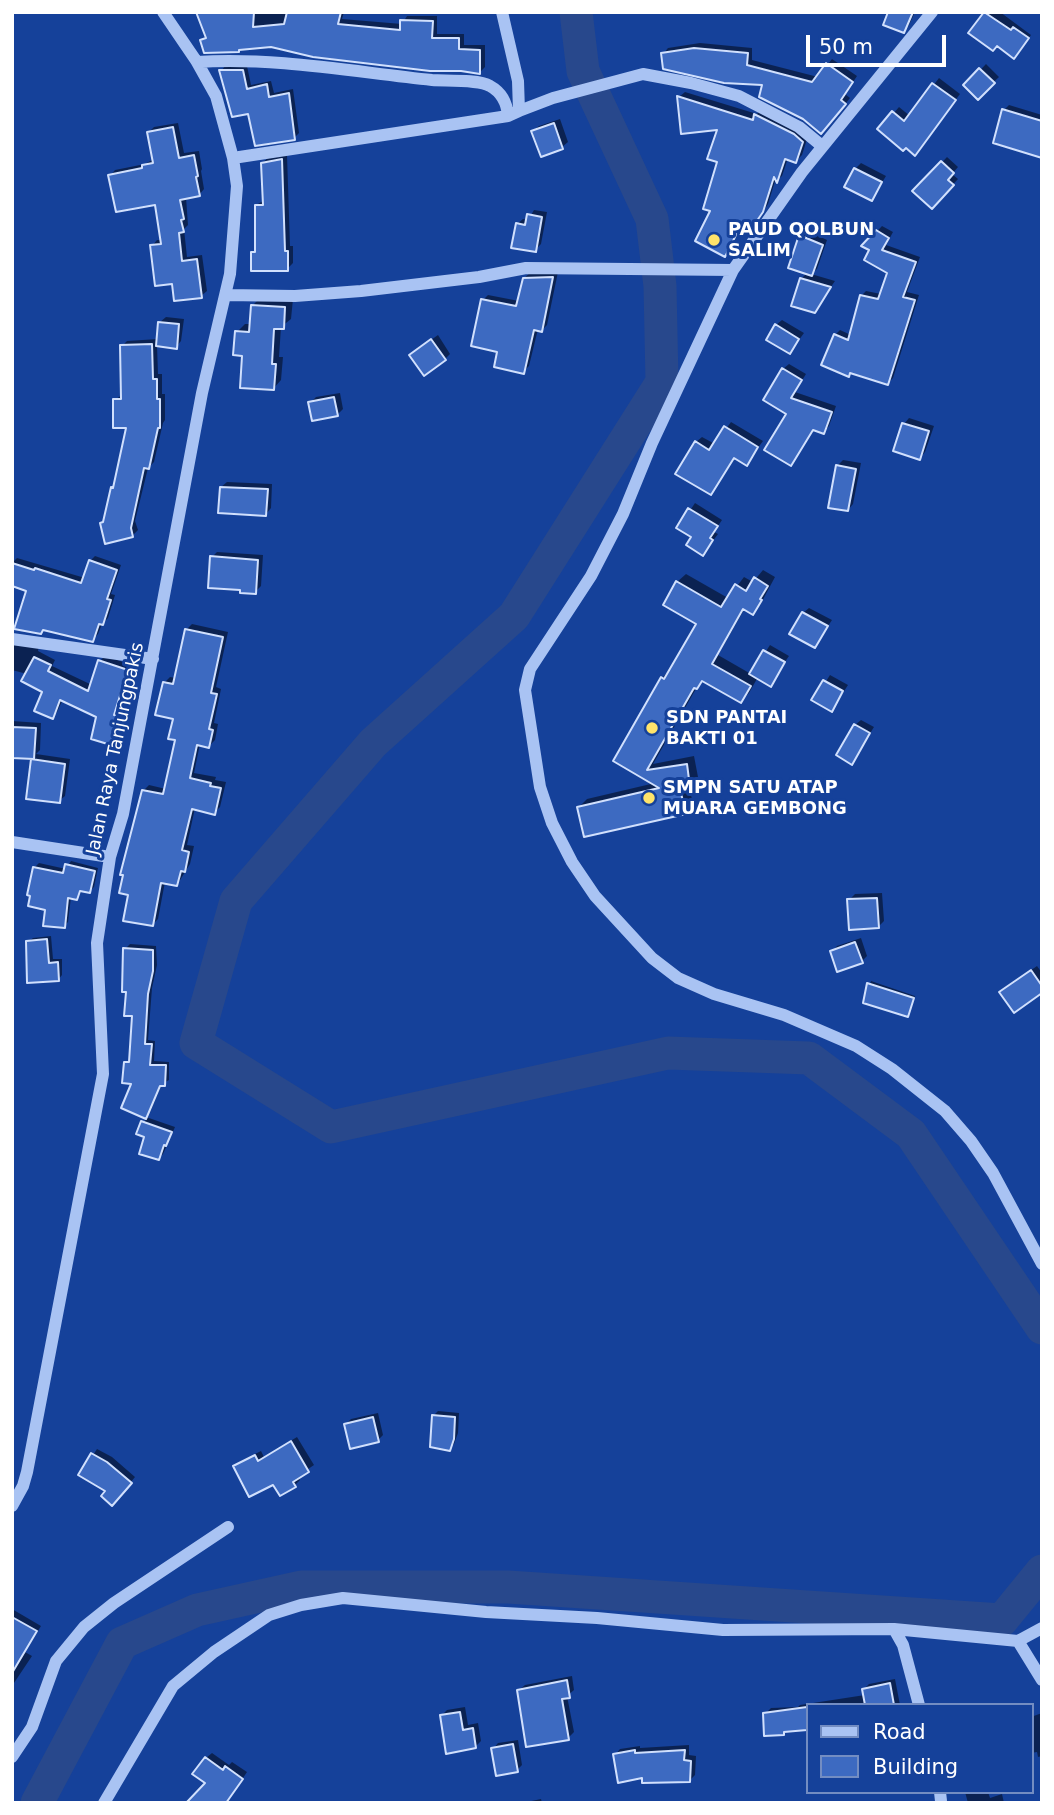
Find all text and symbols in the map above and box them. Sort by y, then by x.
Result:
scale bar [809,21,949,65]
text: 50 m [819,35,873,59]
place label: PAUD QOLBUN SALIM [728,219,874,262]
marker: PAUD QOLBUN SALIM [706,232,722,248]
street label: Jalan Raya Tanjungpakis [83,641,149,857]
place label: SDN PANTAI BAKTI 01 [666,707,787,750]
marker: SDN PANTAI BAKTI 01 [644,720,660,736]
place label: SMPN SATU ATAP MUARA GEMBONG [663,777,847,820]
marker: SMPN SATU ATAP MUARA GEMBONG [641,790,657,806]
legend [806,1703,1033,1794]
text: Road [873,1720,926,1744]
text: Building [873,1755,958,1779]

